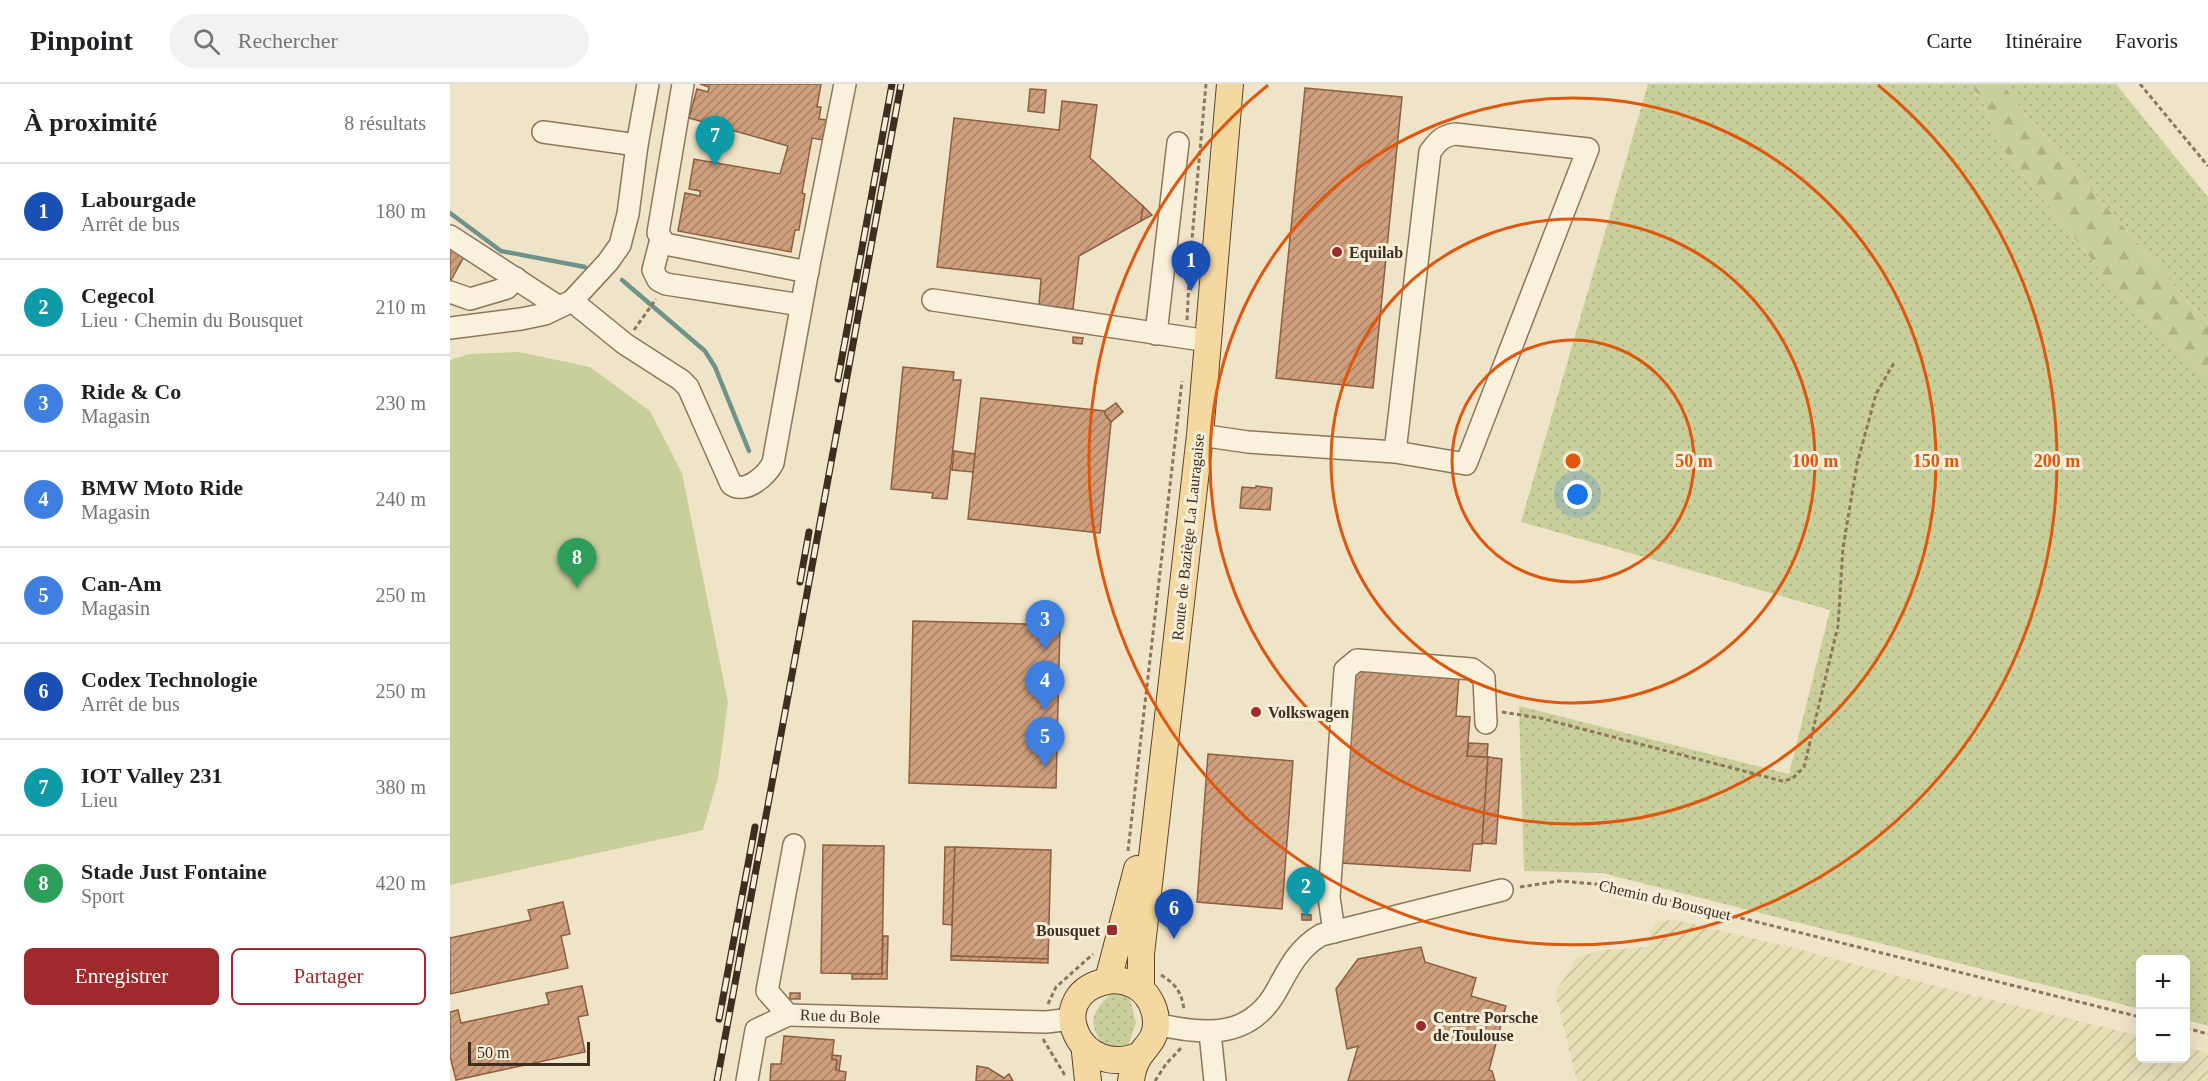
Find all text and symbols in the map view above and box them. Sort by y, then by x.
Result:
search box [169,14,589,68]
text: Pinpoint [30,25,133,56]
icon: search [190,25,223,58]
text: Rechercher [238,28,338,53]
text: Carte [1927,29,1972,53]
text: Itinéraire [2005,29,2082,53]
text: Favoris [2115,29,2178,53]
text: À proximité [24,108,157,137]
text: 8 résultats [344,112,426,134]
pin: 7 [696,116,734,166]
text: Labourgade [81,187,196,212]
text: 1 [39,200,49,222]
text: 180 m [375,200,426,222]
text: Arrêt de bus [81,213,180,235]
pin: 1 [1172,242,1210,291]
place label: Equilab [1349,244,1403,262]
marker: Equilab [1330,245,1344,259]
text: Cegecol [81,283,154,308]
text: 2 [39,296,49,318]
text: 210 m [375,296,426,318]
text: Lieu · Chemin du Bousquet [81,309,303,331]
text: Ride & Co [81,379,181,404]
text: 3 [39,392,49,414]
text: 230 m [375,392,426,414]
text: Magasin [81,405,150,427]
street label: Route de Baziège La Lauragaise [1169,433,1208,641]
centre of rings [1563,451,1583,471]
text: 50 m [1675,451,1713,471]
text: 100 m [1792,451,1838,471]
text: 150 m [1913,451,1959,471]
text: 200 m [2034,451,2080,471]
text: BMW Moto Ride [81,475,243,500]
your location [1563,480,1592,509]
text: 4 [39,488,49,510]
text: 240 m [375,488,426,510]
text: Magasin [81,501,150,523]
pin: 8 [558,538,596,588]
text: Can-Am [81,571,162,596]
text: 5 [39,584,49,606]
text: 250 m [375,584,426,606]
text: Magasin [81,597,150,619]
pin: 3 [1026,600,1064,650]
pin: 4 [1026,662,1064,711]
text: Codex Technologie [81,667,258,692]
text: 6 [39,680,49,702]
text: 250 m [375,680,426,702]
text: Arrêt de bus [81,693,180,715]
place label: Volkswagen [1268,704,1349,722]
marker: Volkswagen [1249,705,1263,719]
pin: 5 [1026,718,1064,767]
text: IOT Valley 231 [81,763,222,788]
text: 7 [39,776,49,798]
text: 380 m [375,776,426,798]
text: Lieu [81,789,118,811]
text: Stade Just Fontaine [81,859,267,884]
pin: 2 [1286,868,1326,917]
text: 8 [39,872,49,894]
text: 420 m [375,872,426,894]
street label: Chemin du Bousquet [1597,877,1733,925]
text: Sport [81,885,124,907]
pin: 6 [1154,890,1194,939]
place label: Bousquet [1036,922,1101,940]
marker: Bousquet [1105,923,1119,937]
button: Enregistrer [24,948,219,1005]
button: Partager [231,948,426,1005]
map controls [2136,955,2190,1063]
button: + [2136,955,2190,1009]
street label: Rue du Bole [800,1006,880,1026]
place label: Centre Porsche de Toulouse [1433,1009,1538,1044]
button: − [2136,1009,2190,1063]
marker: Centre Porsche de Toulouse [1414,1019,1428,1033]
scale bar [468,1039,590,1066]
text: 50 m [477,1044,509,1061]

